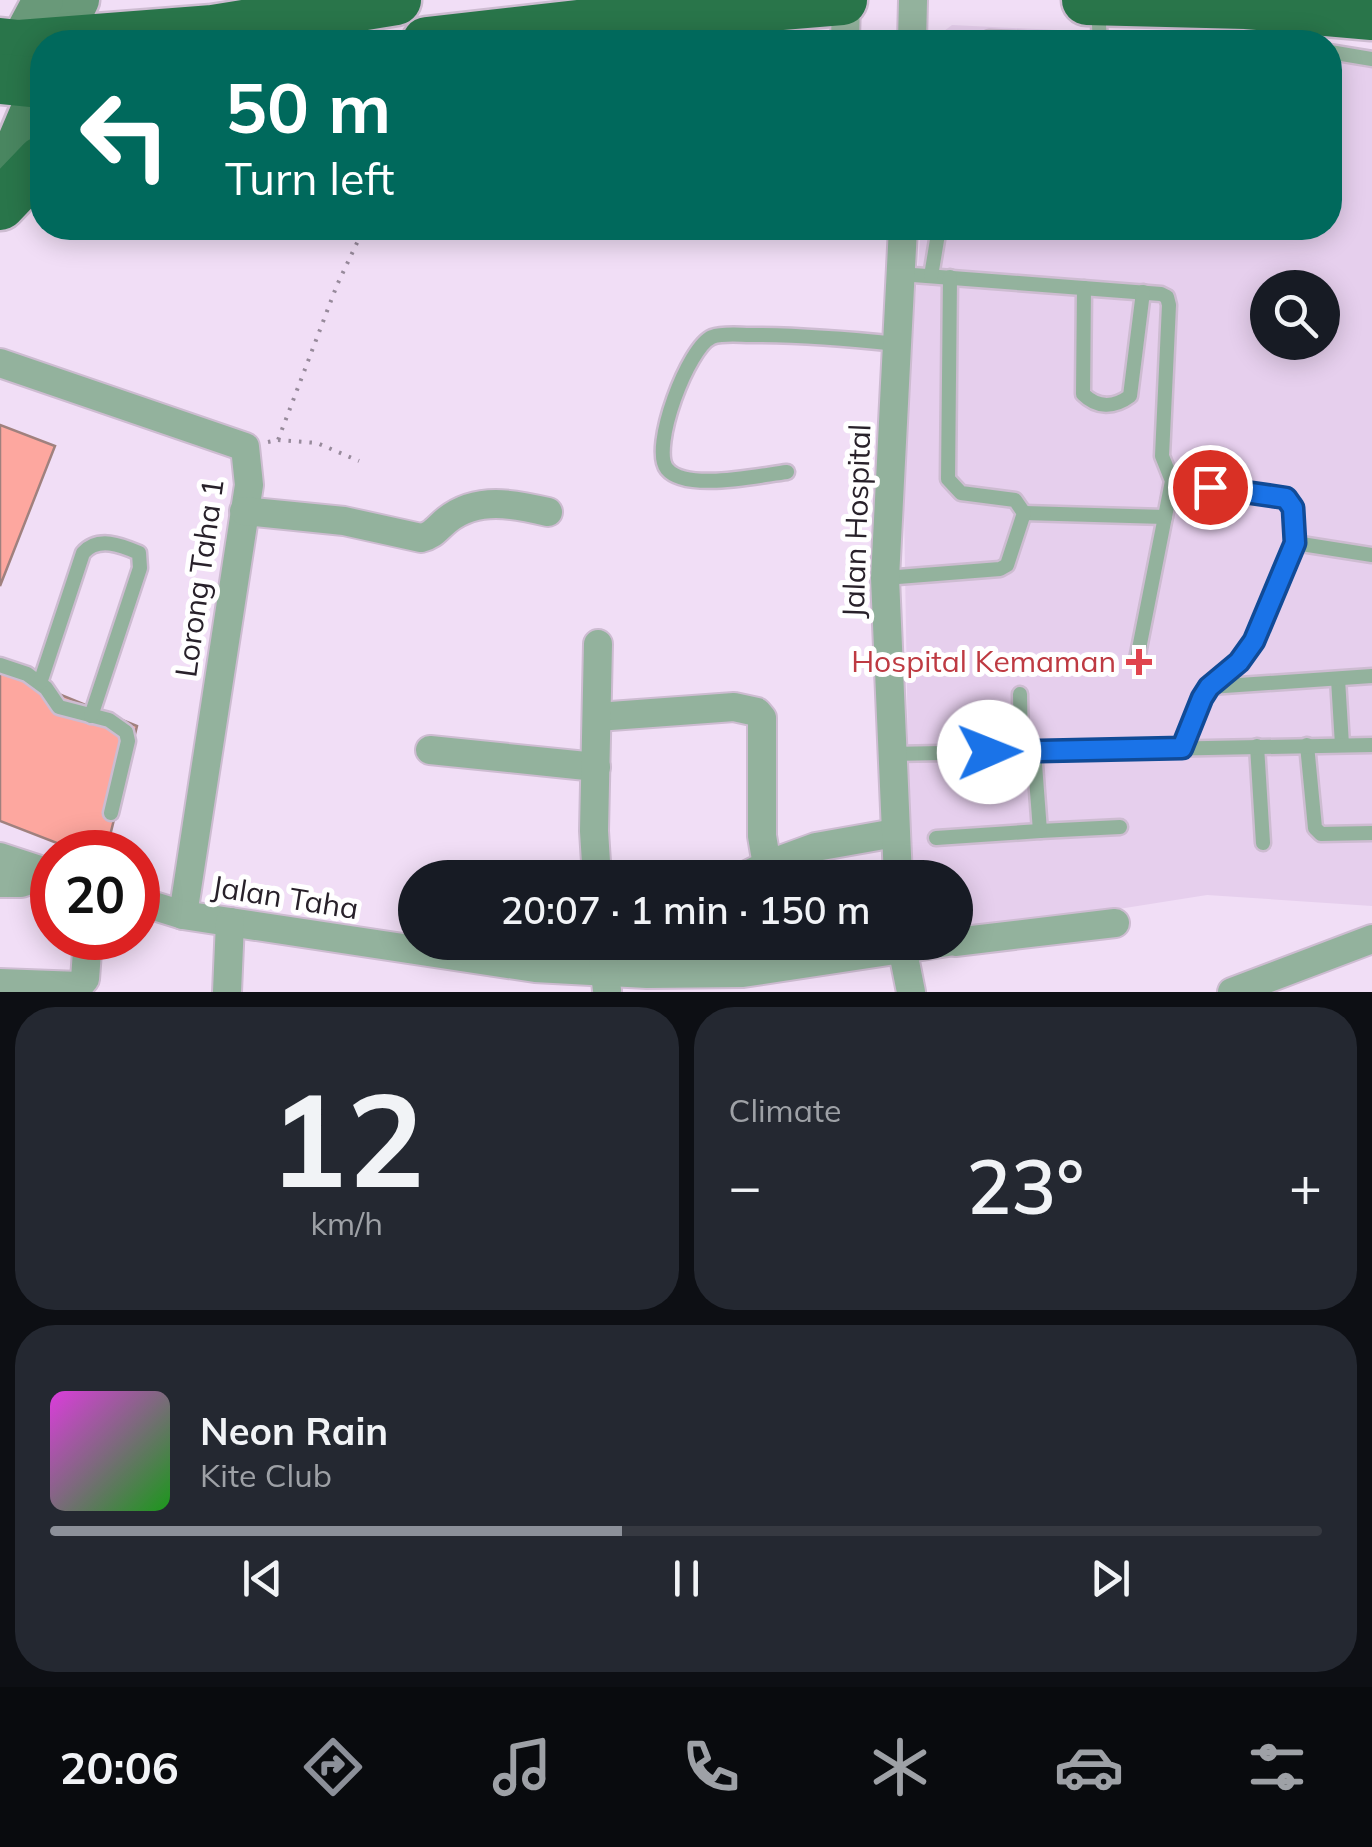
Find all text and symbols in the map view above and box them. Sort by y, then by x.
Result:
text: 50 m [225,63,391,151]
icon: left [60,70,190,200]
text: Turn left [225,150,394,206]
map controls [1250,270,1340,360]
button: search [1250,270,1340,360]
street label: Jalan Hospital [834,423,878,619]
pin [1168,445,1253,530]
icon: arrive [1183,460,1238,515]
street label: Lorong Taha 1 [166,476,232,679]
place label: Hospital Kemaman [851,642,1116,680]
marker: Hospital Kemaman [1126,649,1152,675]
position arrow [937,700,1041,804]
speed limit sign: 20 [30,830,160,960]
street label: Jalan Taha [209,867,361,927]
text: 20:07 · 1 min · 150 m [500,886,871,934]
text: 12 [269,1056,425,1220]
text: Climate [729,1090,841,1130]
text: 23° [966,1139,1084,1233]
text: − [729,1151,762,1220]
text: + [1289,1151,1322,1220]
text: km/h [311,1203,383,1243]
text: Neon Rain [200,1407,388,1455]
text: Kite Club [200,1455,332,1495]
icon: previous [235,1551,290,1606]
icon: pause [659,1551,714,1606]
icon: next [1083,1551,1138,1606]
icon: directions [298,1732,368,1802]
icon: music [487,1732,557,1802]
icon: phone [676,1732,746,1802]
icon: climate [865,1732,935,1802]
icon: car [1054,1732,1124,1802]
icon: filters [1242,1732,1312,1802]
text: 20:06 [59,1739,179,1795]

